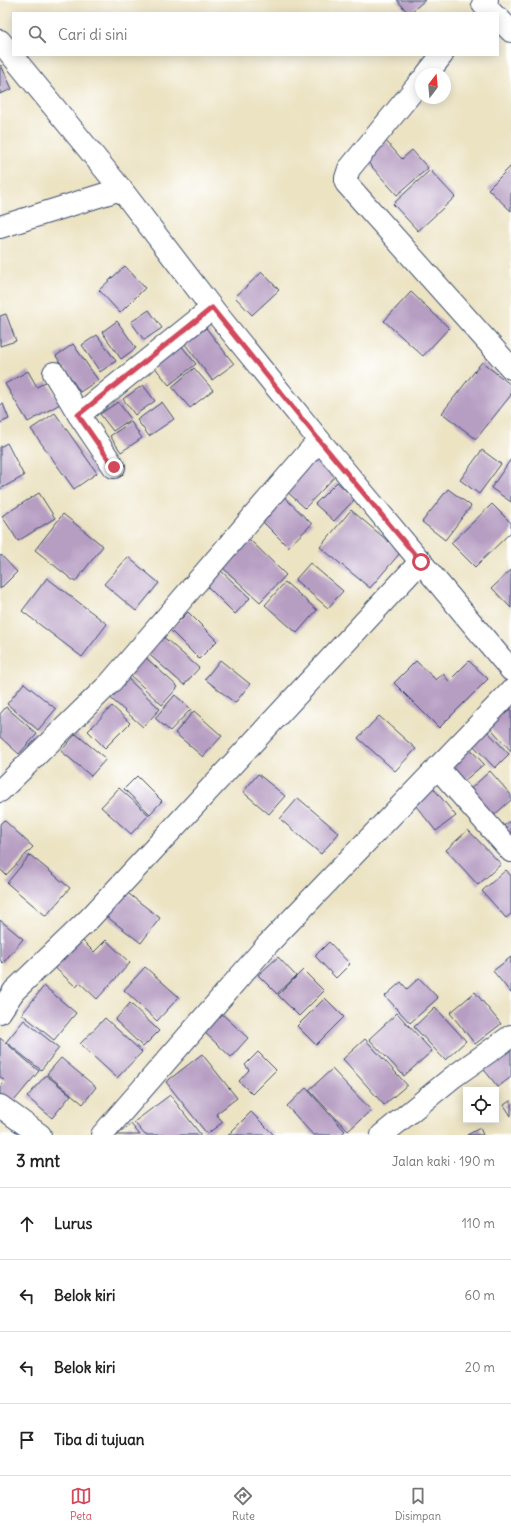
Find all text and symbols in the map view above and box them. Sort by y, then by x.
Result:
search box [12,12,499,56]
icon: search [26,23,48,45]
text: Cari di sini [58,25,127,44]
north arrow [415,68,451,104]
route end [105,458,123,476]
route start [412,553,430,571]
map controls [463,1087,499,1123]
button: locate [463,1087,499,1123]
text: 3 mnt [16,1150,60,1172]
text: Jalan kaki · 190 m [392,1153,495,1170]
icon: ahead [16,1213,38,1235]
text: Lurus [54,1214,92,1233]
text: 110 m [462,1215,495,1232]
icon: left [16,1285,38,1307]
text: Belok kiri [54,1286,115,1305]
text: 60 m [464,1287,495,1304]
icon: left [16,1357,38,1379]
text: Belok kiri [54,1358,115,1377]
text: 20 m [465,1359,495,1376]
icon: arrive [16,1429,38,1451]
text: Tiba di tujuan [54,1430,144,1449]
tab: Peta [70,1485,92,1523]
tab: Rute [232,1485,255,1523]
tab: Disimpan [395,1485,441,1523]

